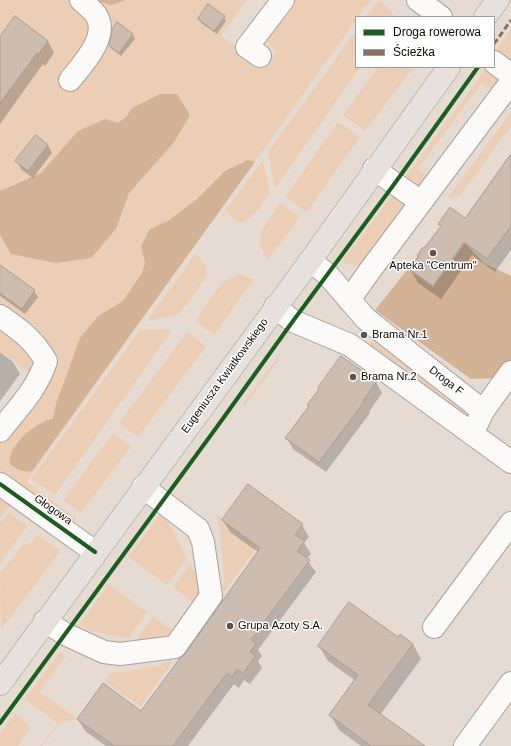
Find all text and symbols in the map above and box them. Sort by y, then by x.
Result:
legend [355,16,495,68]
text: Droga rowerowa [393,25,481,39]
text: Ścieżka [393,45,435,59]
marker: Apteka "Centrum" [428,248,438,258]
place label: Apteka "Centrum" [389,259,477,273]
street label: Eugeniusza Kwiatkowskiego [179,316,271,436]
place label: Brama Nr.1 [372,328,428,342]
marker: Brama Nr.1 [359,330,369,340]
street label: Droga F [426,364,466,398]
place label: Brama Nr.2 [361,370,417,384]
marker: Brama Nr.2 [348,372,358,382]
street label: Głogowa [31,492,75,528]
place label: Grupa Azoty S.A. [238,619,323,633]
marker: Grupa Azoty S.A. [225,621,235,631]

